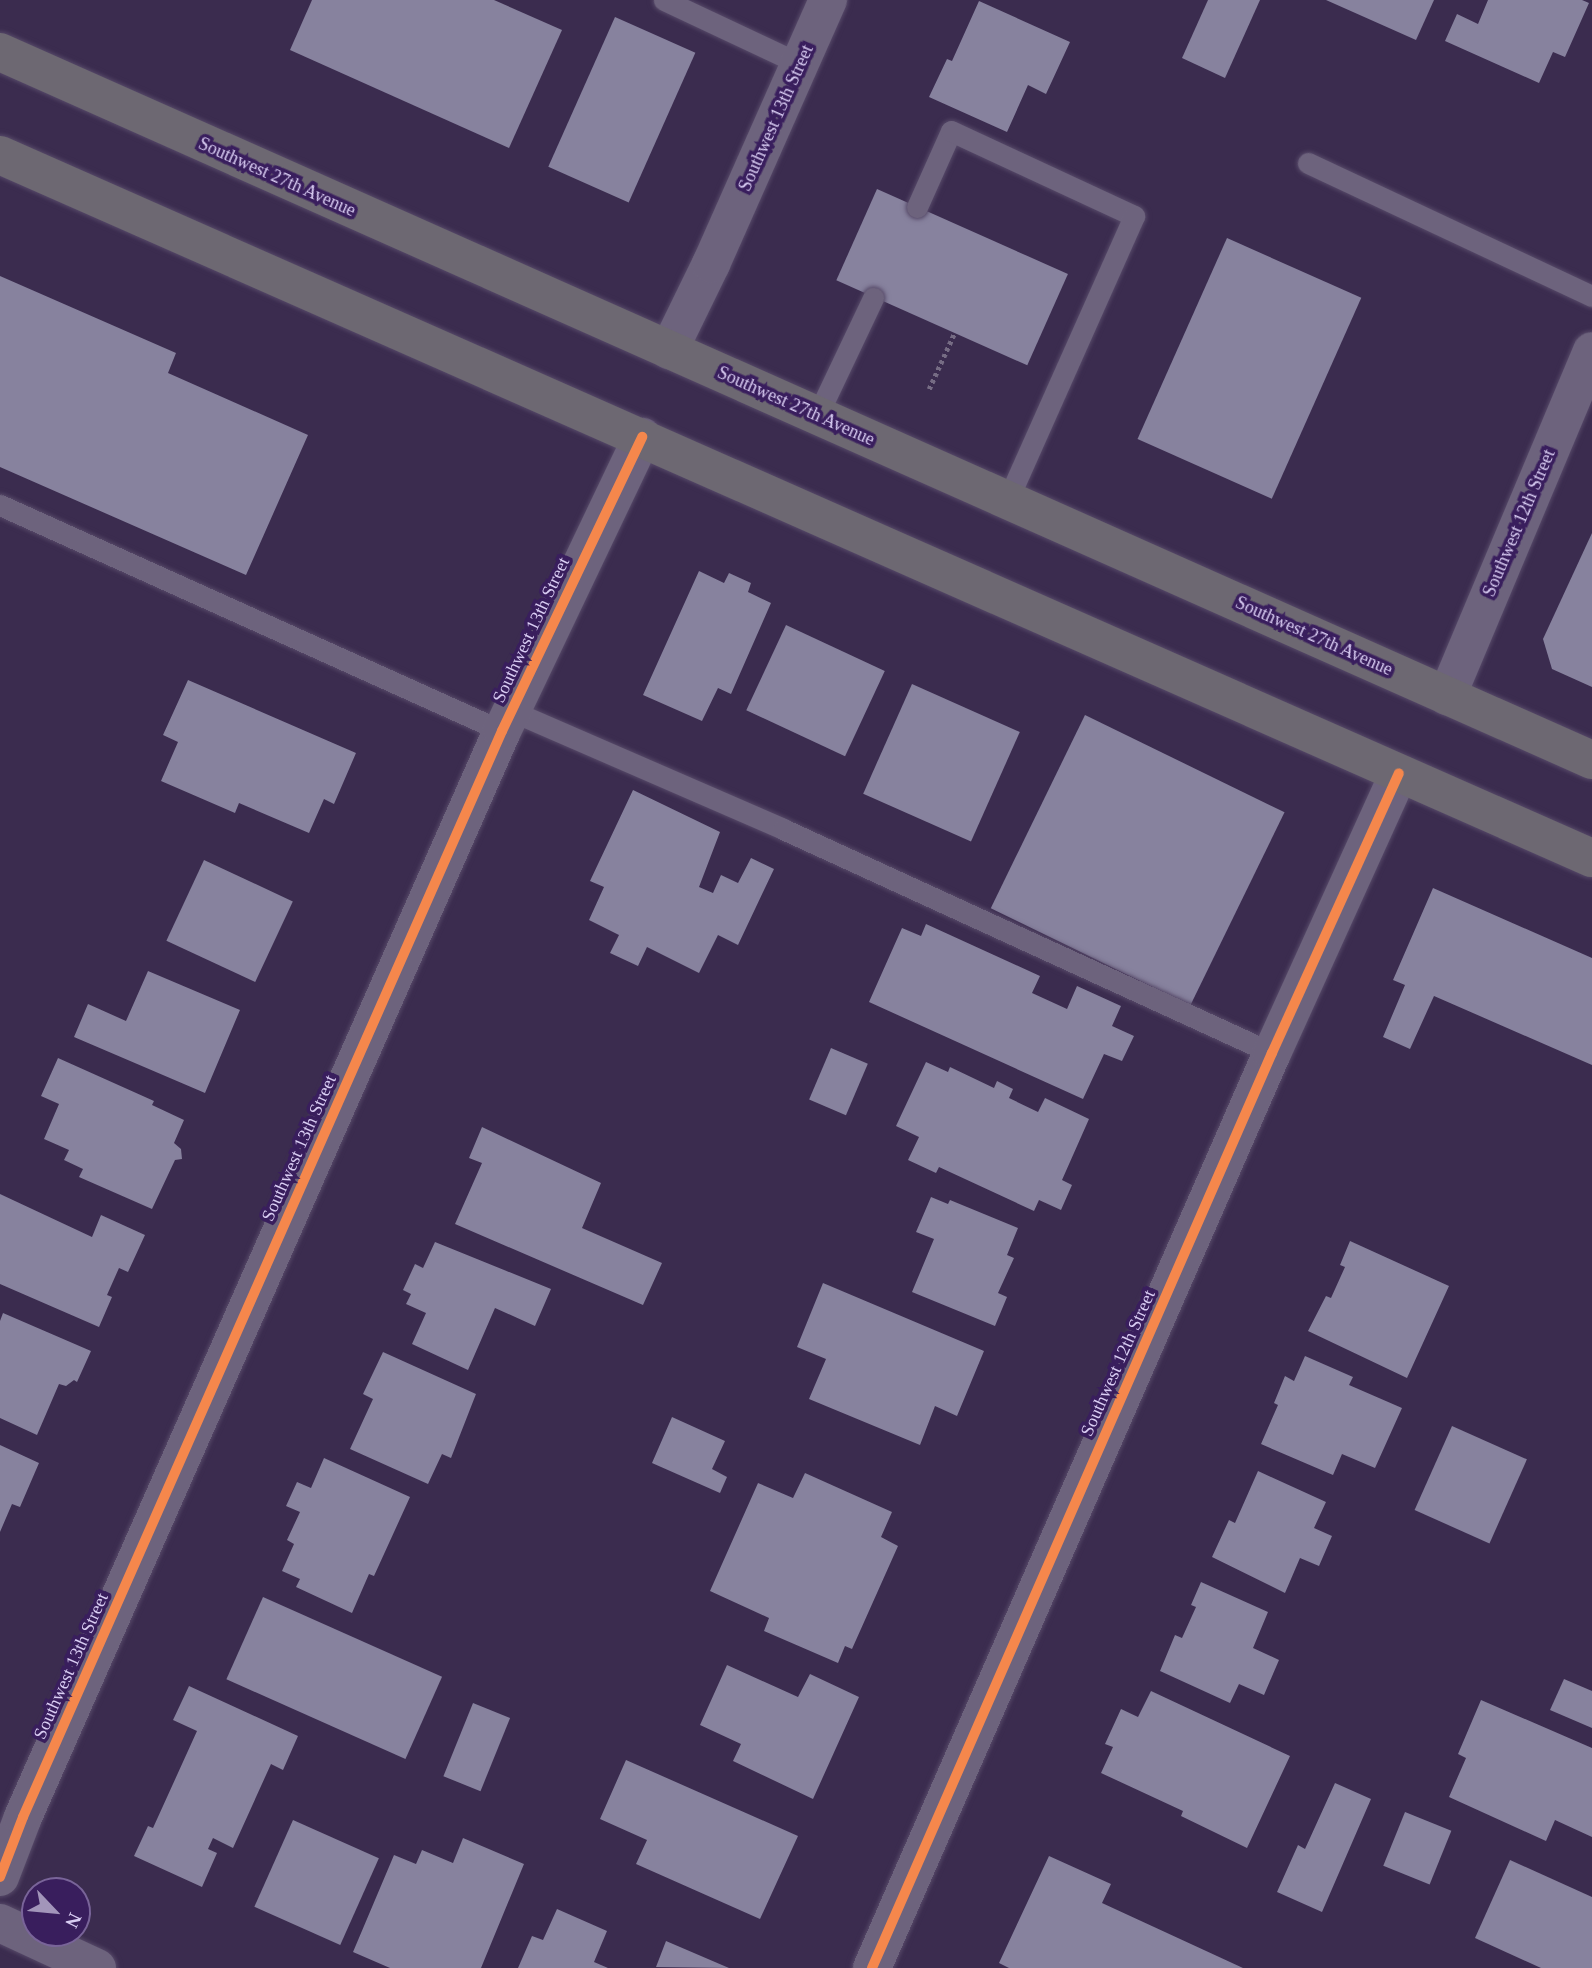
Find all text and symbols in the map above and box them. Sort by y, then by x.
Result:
street label: Southwest 13th Street [734,41,818,195]
street label: Southwest 27th Avenue [195,132,359,222]
street label: Southwest 27th Avenue [714,361,878,451]
street label: Southwest 12th Street [1478,446,1560,600]
street label: Southwest 13th Street [488,554,574,706]
street label: Southwest 27th Avenue [1232,591,1396,681]
street label: Southwest 13th Street [257,1071,341,1225]
street label: Southwest 12th Street [1076,1286,1160,1440]
street label: Southwest 13th Street [29,1589,113,1743]
north arrow [21,1877,91,1947]
text: N [61,1910,86,1931]

